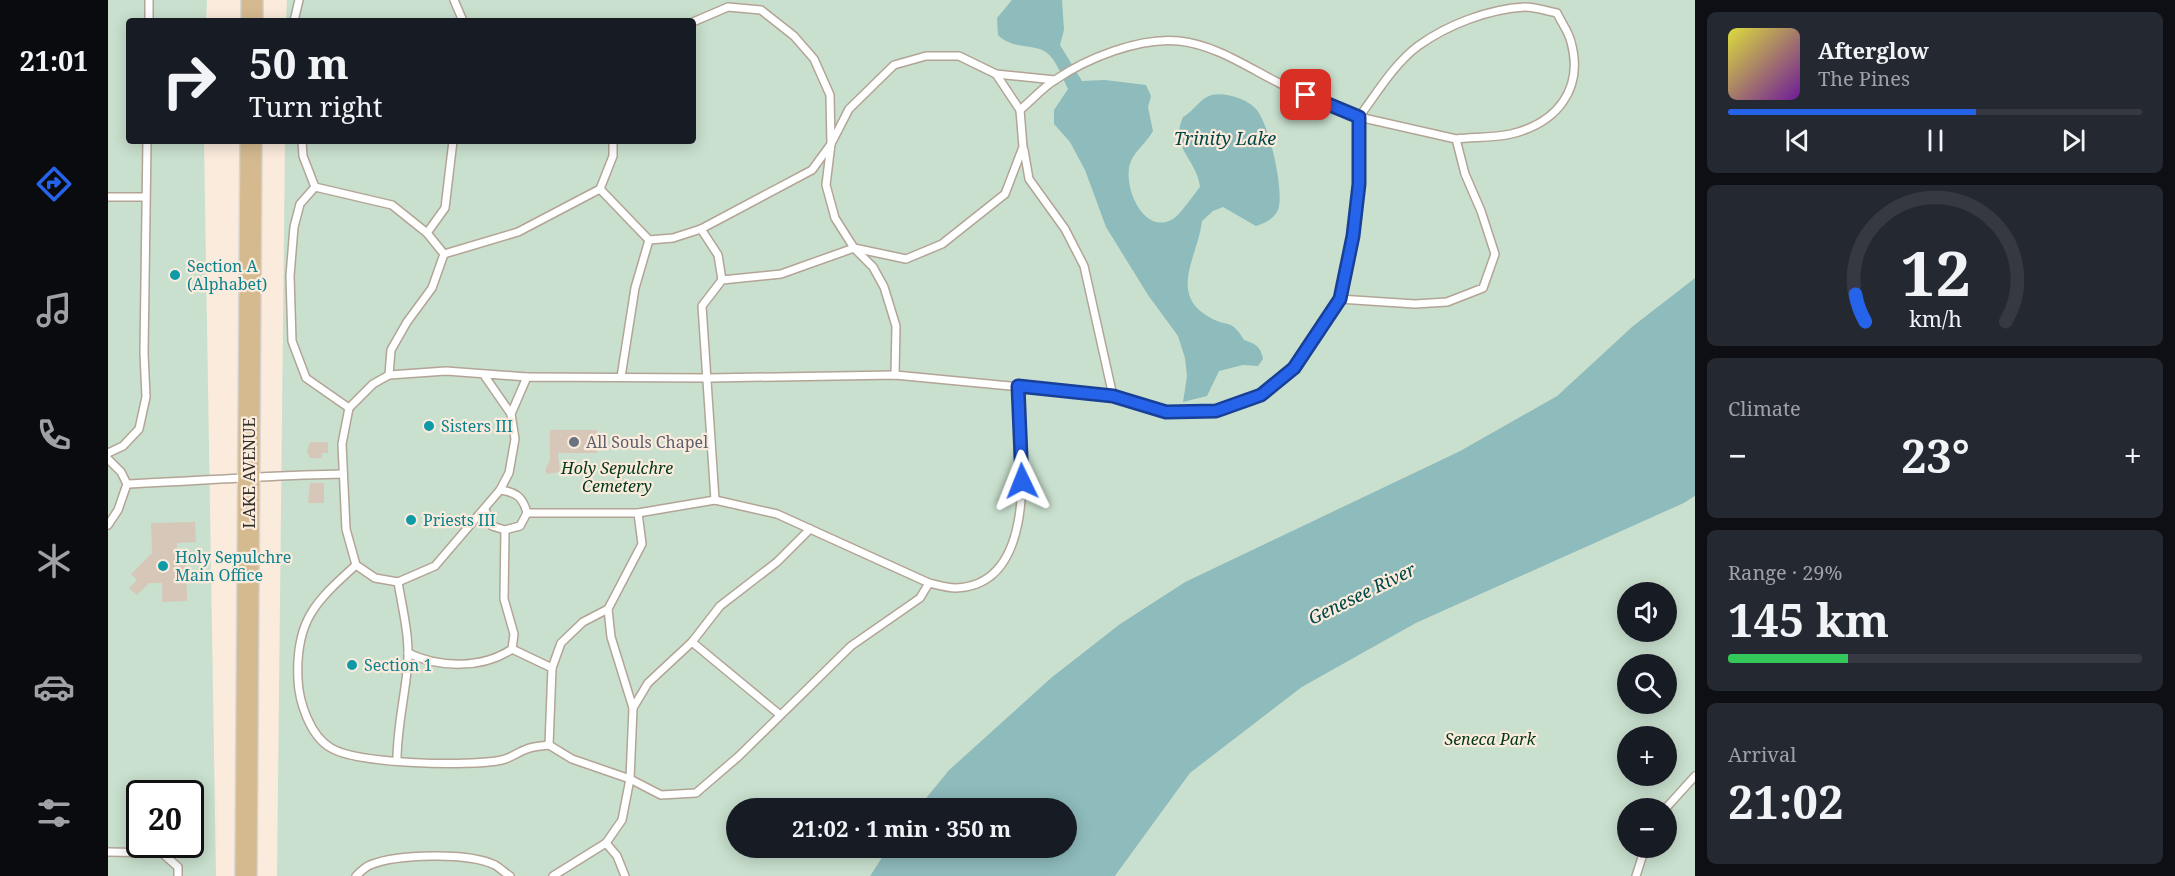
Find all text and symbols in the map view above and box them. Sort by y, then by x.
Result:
text: 50 m [249,34,349,91]
text: Afterglow [1818,35,1929,65]
text: 21:01 [19,42,89,79]
icon: right [150,42,228,120]
text: The Pines [1818,65,1910,92]
pin [1280,69,1331,120]
icon: arrive [1289,78,1322,111]
text: Turn right [249,88,382,125]
icon: previous [1781,124,1814,157]
icon: pause [1919,124,1952,157]
icon: next [2057,124,2090,157]
water label: Trinity Lake [1174,126,1276,150]
icon: directions [33,163,75,205]
text: 12 [1900,229,1970,314]
place label: Section A (Alphabet) [187,255,267,295]
marker: Section A (Alphabet) [168,268,182,282]
icon: music [33,289,75,331]
text: km/h [1909,305,1962,334]
text: Climate [1728,395,1801,422]
icon: phone [33,414,75,456]
place label: Sisters III [441,415,513,437]
street label: LAKE AVENUE [238,417,260,529]
marker: Sisters III [422,419,436,433]
text: 23° [1901,425,1970,486]
place label: All Souls Chapel [586,431,708,453]
text: − [1728,433,1747,478]
text: + [2124,433,2142,478]
marker: All Souls Chapel [567,435,581,449]
position arrow [990,449,1054,513]
park label: Holy Sepulchre Cemetery [560,457,673,497]
place label: Priests III [423,509,496,531]
marker: Priests III [404,513,418,527]
icon: climate [33,540,75,582]
place label: Holy Sepulchre Main Office [175,546,291,586]
water label: Genesee River [1304,557,1420,629]
marker: Holy Sepulchre Main Office [156,559,170,573]
text: Range · 29% [1728,559,1842,586]
map controls [1617,582,1677,858]
button: sound [1617,582,1677,642]
text: 145 km [1728,589,1889,650]
place label: Section 1 [364,654,433,676]
button: search [1617,654,1677,714]
marker: Section 1 [345,658,359,672]
icon: car [33,666,75,708]
button: + [1617,726,1677,786]
park label: Seneca Park [1444,728,1536,750]
text: Arrival [1728,741,1796,768]
text: 21:02 [1728,771,1843,832]
speed limit sign: 20 [126,780,204,858]
icon: filters [33,792,75,834]
button: − [1617,798,1677,858]
text: 21:02 · 1 min · 350 m [792,813,1011,843]

